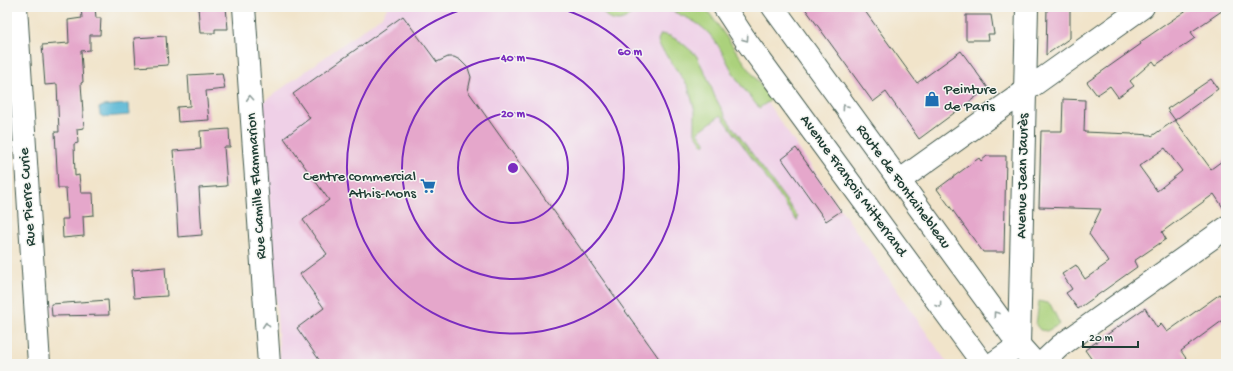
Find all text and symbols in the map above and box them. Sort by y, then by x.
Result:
one-way arrow [741,35,749,42]
text: 60 m [618,46,643,60]
text: 40 m [500,52,525,66]
place label: Peinture de Paris [943,81,997,116]
shop icon: Peinture de Paris [923,90,941,108]
one-way arrow [246,95,255,101]
one-way arrow [843,104,850,111]
text: 20 m [501,108,526,122]
street label: Rue Camille Flammarion [243,112,271,260]
street label: Avenue François Mitterrand [796,112,911,261]
street label: Avenue Jean Jaurès [1013,113,1033,239]
street label: Route de Fontainebleau [852,121,954,253]
street label: Rue Pierre Curie [16,147,40,247]
centre of rings [506,161,520,175]
place label: Centre commercial Athis-Mons [303,168,416,203]
supermarket icon: Centre commercial Athis-Mons [419,177,437,195]
one-way arrow [935,301,942,308]
one-way arrow [994,311,1001,318]
one-way arrow [262,322,271,328]
scale bar [1083,323,1138,349]
text: 20 m [1089,332,1114,346]

